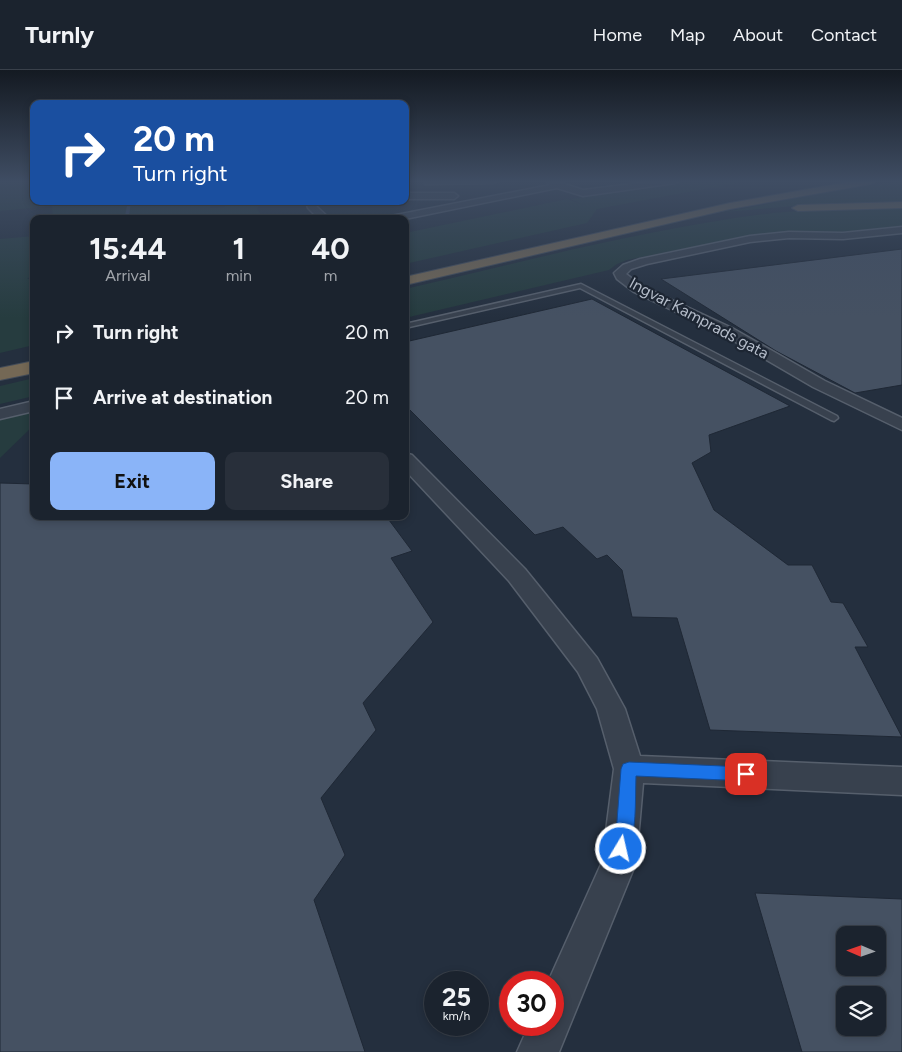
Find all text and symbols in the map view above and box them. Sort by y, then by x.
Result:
text: Turnly [25,20,94,49]
text: Home [593,24,642,46]
text: Map [670,24,705,46]
text: About [733,24,783,46]
text: Contact [811,24,877,46]
text: 20 m [133,118,215,160]
icon: right [50,120,115,185]
text: Turn right [133,160,228,187]
text: 15:44 [89,230,166,267]
text: 1 [233,230,245,267]
text: 40 [311,230,350,267]
text: Arrival [105,266,150,285]
text: min [226,266,252,285]
text: m [324,266,337,285]
street label: Ingvar Kamprads gata [626,273,772,363]
icon: right [50,319,78,347]
text: Turn right [93,321,179,344]
text: 20 m [345,321,389,344]
icon: arrive [50,384,78,412]
text: Arrive at destination [93,386,272,409]
text: 20 m [345,386,389,409]
button: Exit [50,452,215,510]
button: Share [225,452,389,510]
pin [725,753,767,795]
icon: arrive [732,760,760,788]
position arrow [594,822,646,874]
north arrow [836,926,886,976]
map controls [836,926,886,1036]
speed limit sign: 30 [499,971,564,1036]
text: 25 [442,982,471,1012]
button: layers [836,986,886,1036]
text: km/h [443,1009,470,1023]

